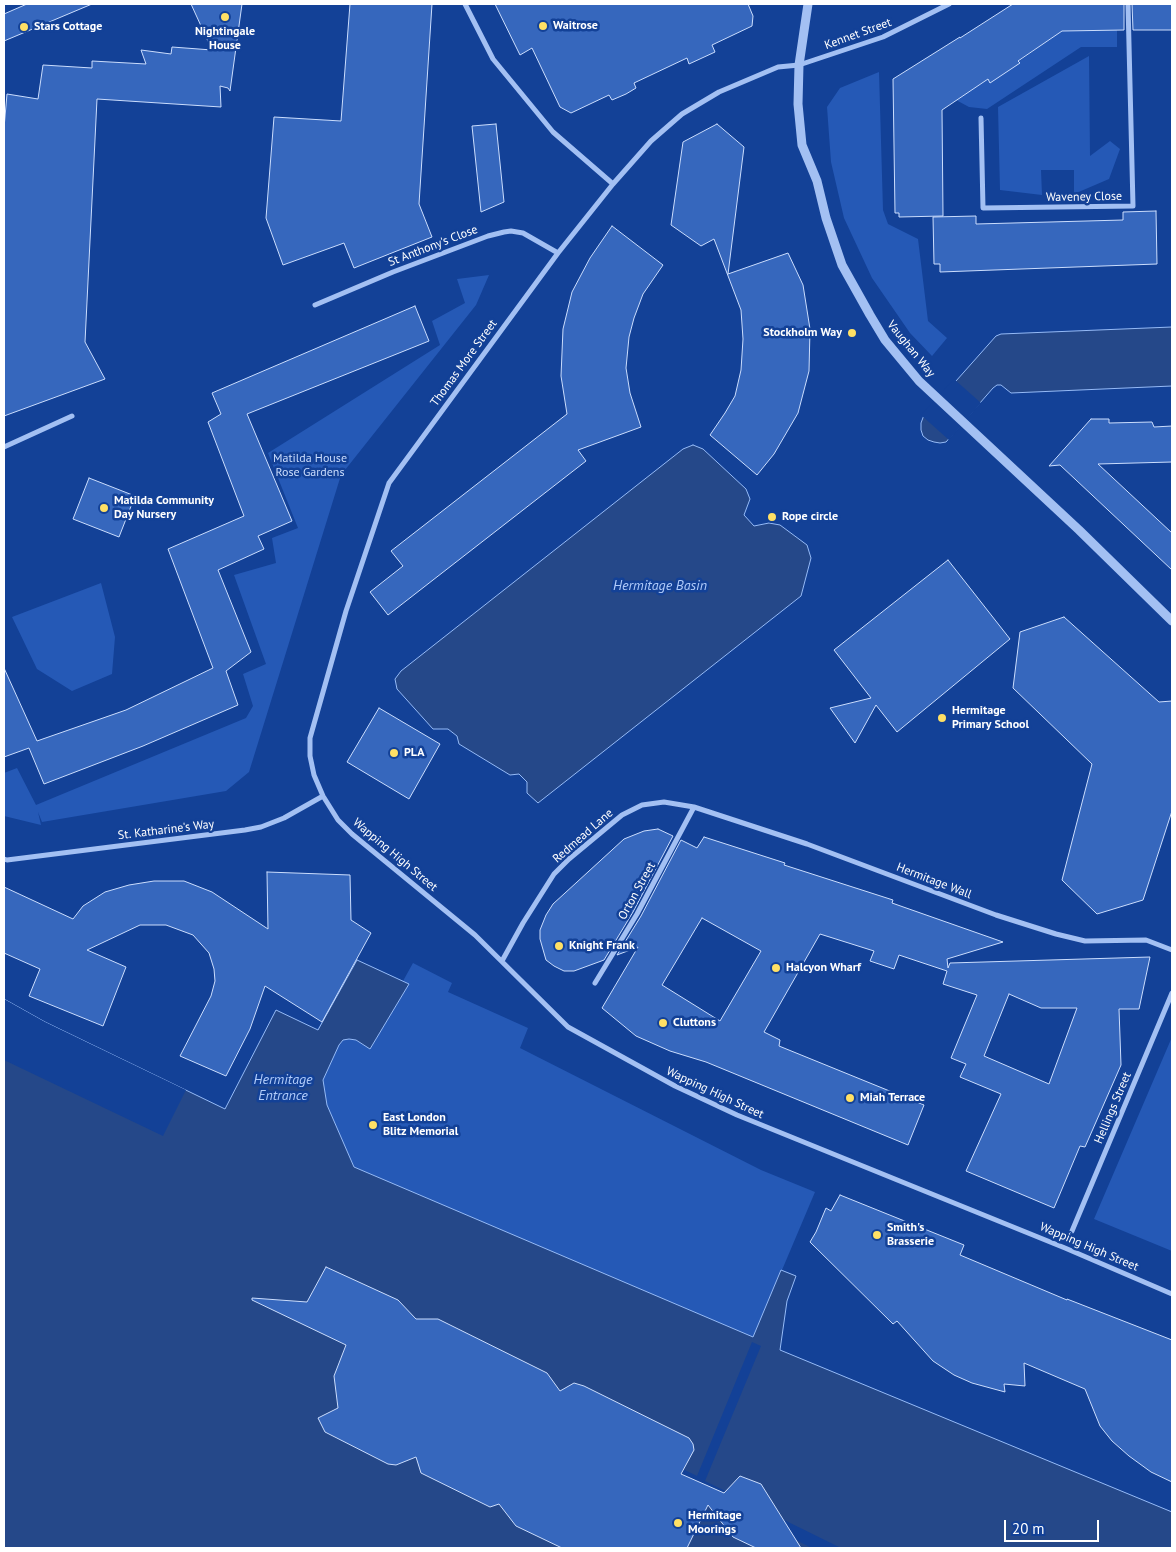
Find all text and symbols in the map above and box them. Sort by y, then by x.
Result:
marker: Nightingale House [219,11,231,23]
street label: Kennet Street [823,15,893,53]
place label: Waitrose [553,19,598,33]
place label: Stars Cottage [34,20,102,34]
marker: Waitrose [537,20,549,32]
marker: Stars Cottage [18,21,30,33]
place label: Nightingale House [195,25,255,53]
street label: Waveney Close [1046,189,1122,205]
street label: St Anthony's Close [386,222,480,270]
street label: Thomas More Street [428,317,500,409]
street label: Vaughan Way [884,318,938,380]
place label: Stockholm Way [763,326,842,340]
marker: Stockholm Way [846,327,858,339]
park label: Matilda House Rose Gardens [273,452,347,480]
place label: Matilda Community Day Nursery [114,494,214,522]
marker: Matilda Community Day Nursery [98,502,110,514]
place label: Rope circle [782,510,838,524]
marker: Rope circle [766,511,778,523]
water label: Hermitage Basin [613,578,707,594]
place label: Hermitage Primary School [952,704,1029,732]
marker: Hermitage Primary School [936,712,948,724]
place label: PLA [404,746,424,760]
marker: PLA [388,747,400,759]
street label: Redmead Lane [550,806,616,866]
street label: Wapping High Street [350,815,440,895]
street label: St. Katharine's Way [117,817,215,843]
street label: Orton Street [615,860,659,922]
street label: Hermitage Wall [894,860,974,902]
place label: Knight Frank [569,939,635,953]
marker: Knight Frank [553,940,565,952]
place label: Halcyon Wharf [786,961,861,975]
marker: Halcyon Wharf [770,962,782,974]
place label: Cluttons [673,1016,716,1030]
marker: Cluttons [657,1017,669,1029]
street label: Wapping High Street [664,1064,766,1122]
street label: Hellings Street [1091,1070,1135,1146]
water label: Hermitage Entrance [253,1072,313,1104]
place label: Miah Terrace [860,1091,925,1105]
marker: Miah Terrace [844,1092,856,1104]
place label: East London Blitz Memorial [383,1111,458,1139]
marker: East London Blitz Memorial [367,1119,379,1131]
street label: Wapping High Street [1037,1220,1141,1274]
place label: Smith's Brasserie [887,1221,934,1249]
marker: Smith's Brasserie [871,1229,883,1241]
place label: Hermitage Moorings [688,1509,742,1537]
scale bar [1006,1510,1101,1542]
marker: Hermitage Moorings [672,1517,684,1529]
text: 20 m [1012,1519,1045,1538]

